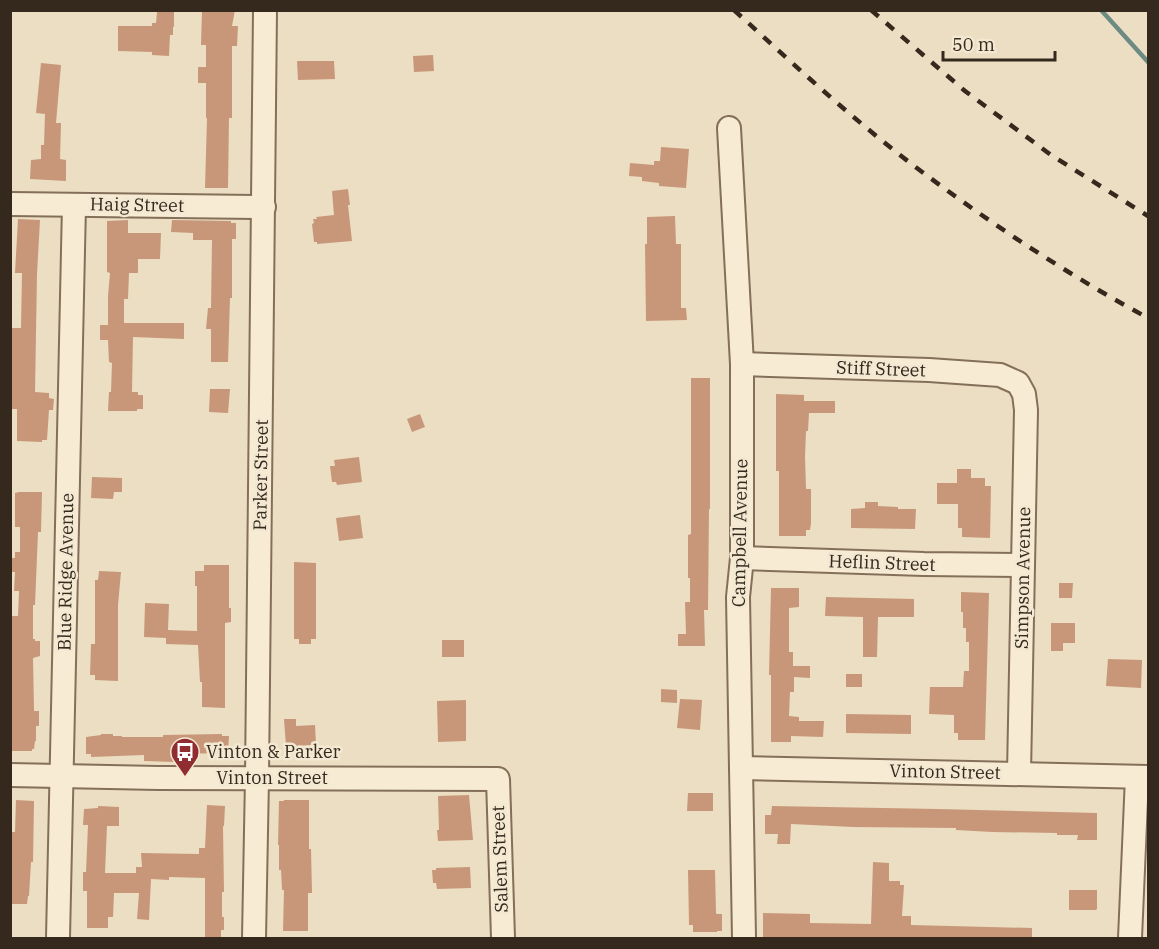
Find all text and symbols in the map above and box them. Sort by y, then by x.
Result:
scale bar [943,24,1056,62]
text: 50 m [952,33,995,56]
street label: Haig Street [90,192,184,217]
street label: Stiff Street [836,355,926,382]
street label: Parker Street [248,419,273,531]
street label: Campbell Avenue [727,459,752,607]
street label: Blue Ridge Avenue [53,493,78,651]
street label: Simpson Avenue [1010,507,1035,649]
street label: Heflin Street [828,549,936,576]
bus stop icon: Vinton & Parker [169,736,201,778]
place label: Vinton & Parker [206,740,341,763]
street label: Vinton Street [889,759,1001,784]
street label: Vinton Street [216,766,328,789]
street label: Salem Street [486,805,513,913]

